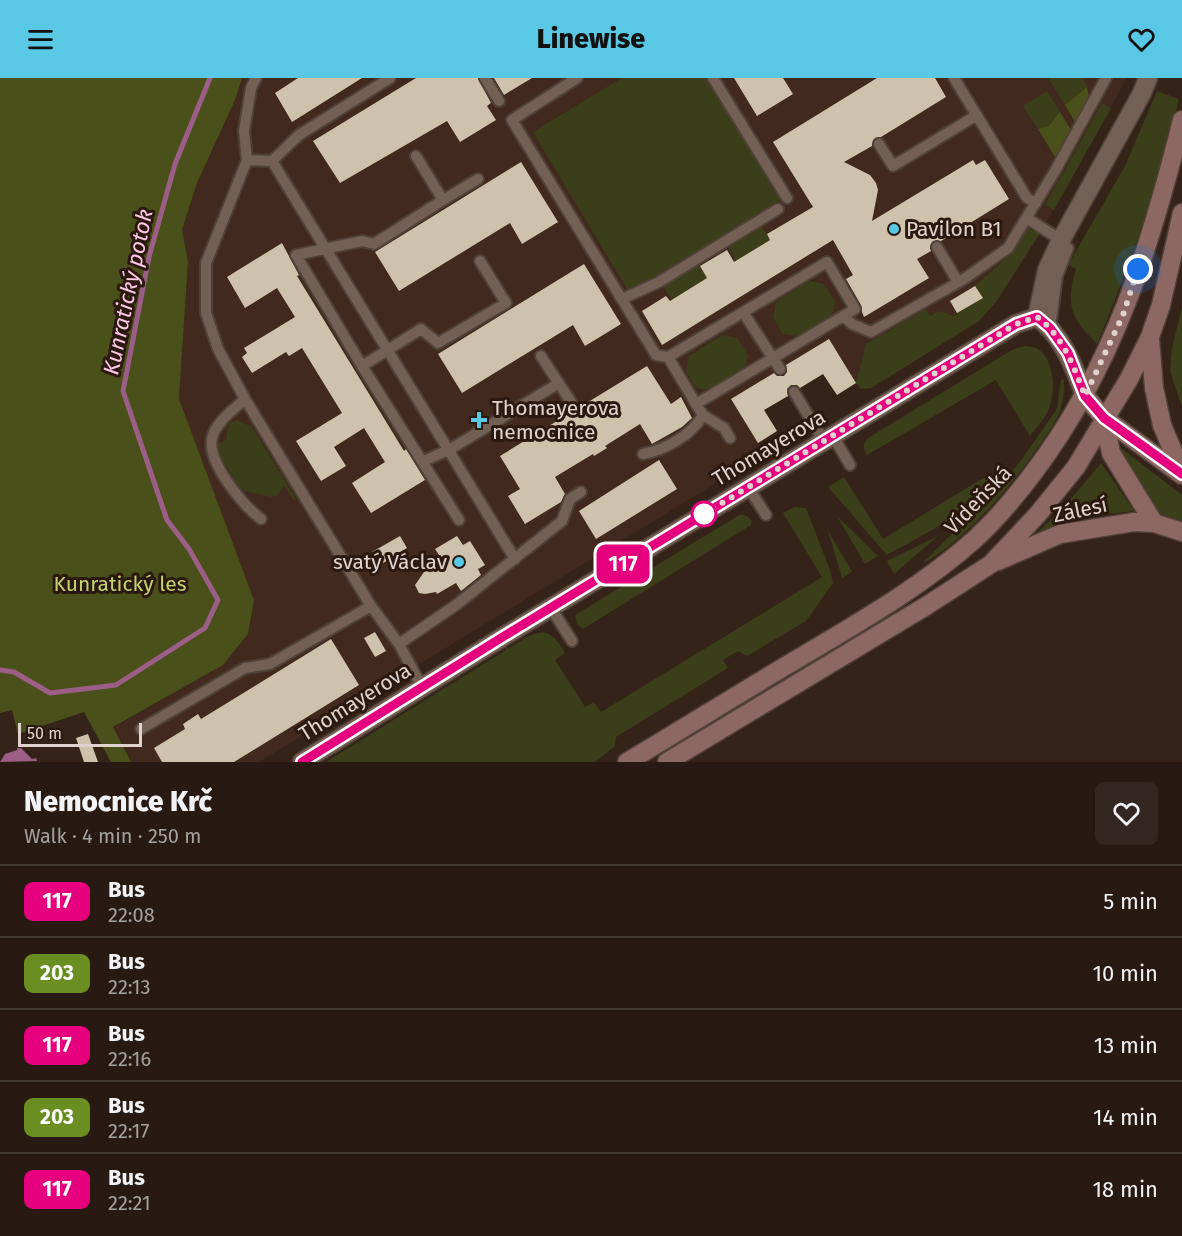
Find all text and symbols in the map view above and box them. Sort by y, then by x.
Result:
icon: menu [24,23,57,56]
text: Linewise [537,23,645,55]
icon: heart [1125,23,1158,56]
water label: Kunratický potok [97,207,159,377]
place label: Pavilon B1 [906,216,1002,242]
marker: Pavilon B1 [887,222,901,236]
your location [1123,254,1153,284]
place label: Thomayerova nemocnice [492,395,619,445]
street label: Thomayerova [708,404,830,492]
marker: Thomayerova nemocnice [470,411,488,429]
street label: Vídeňská [939,460,1017,540]
street label: Zálesí [1050,492,1110,528]
unlabelled marker [691,501,717,527]
line badge: 117 [588,544,658,584]
place label: svatý Václav [333,549,448,575]
text: 117 [609,551,637,577]
marker: svatý Václav [452,555,466,569]
park label: Kunratický les [54,571,187,597]
street label: Thomayerova [294,657,416,747]
scale bar [18,720,142,748]
text: 50 m [27,724,62,743]
button: heart [1095,782,1158,845]
text: Nemocnice Krč [24,785,212,818]
text: Walk · 4 min · 250 m [24,824,201,848]
text: Bus [108,876,145,903]
text: 117 [43,888,71,914]
text: 5 min [1103,888,1158,915]
text: 22:08 [108,903,155,927]
text: Bus [108,948,145,975]
text: 203 [40,960,74,986]
text: 10 min [1092,960,1158,987]
text: 22:13 [108,975,150,999]
text: Bus [108,1020,145,1047]
text: 117 [43,1032,71,1058]
text: 13 min [1094,1032,1158,1059]
text: 22:16 [108,1047,151,1071]
text: Bus [108,1092,145,1119]
text: 203 [40,1104,74,1130]
text: 14 min [1093,1104,1158,1131]
text: 22:17 [108,1119,149,1143]
text: Bus [108,1164,145,1191]
text: 117 [43,1176,71,1202]
text: 18 min [1093,1176,1158,1203]
text: 22:21 [108,1191,151,1215]

